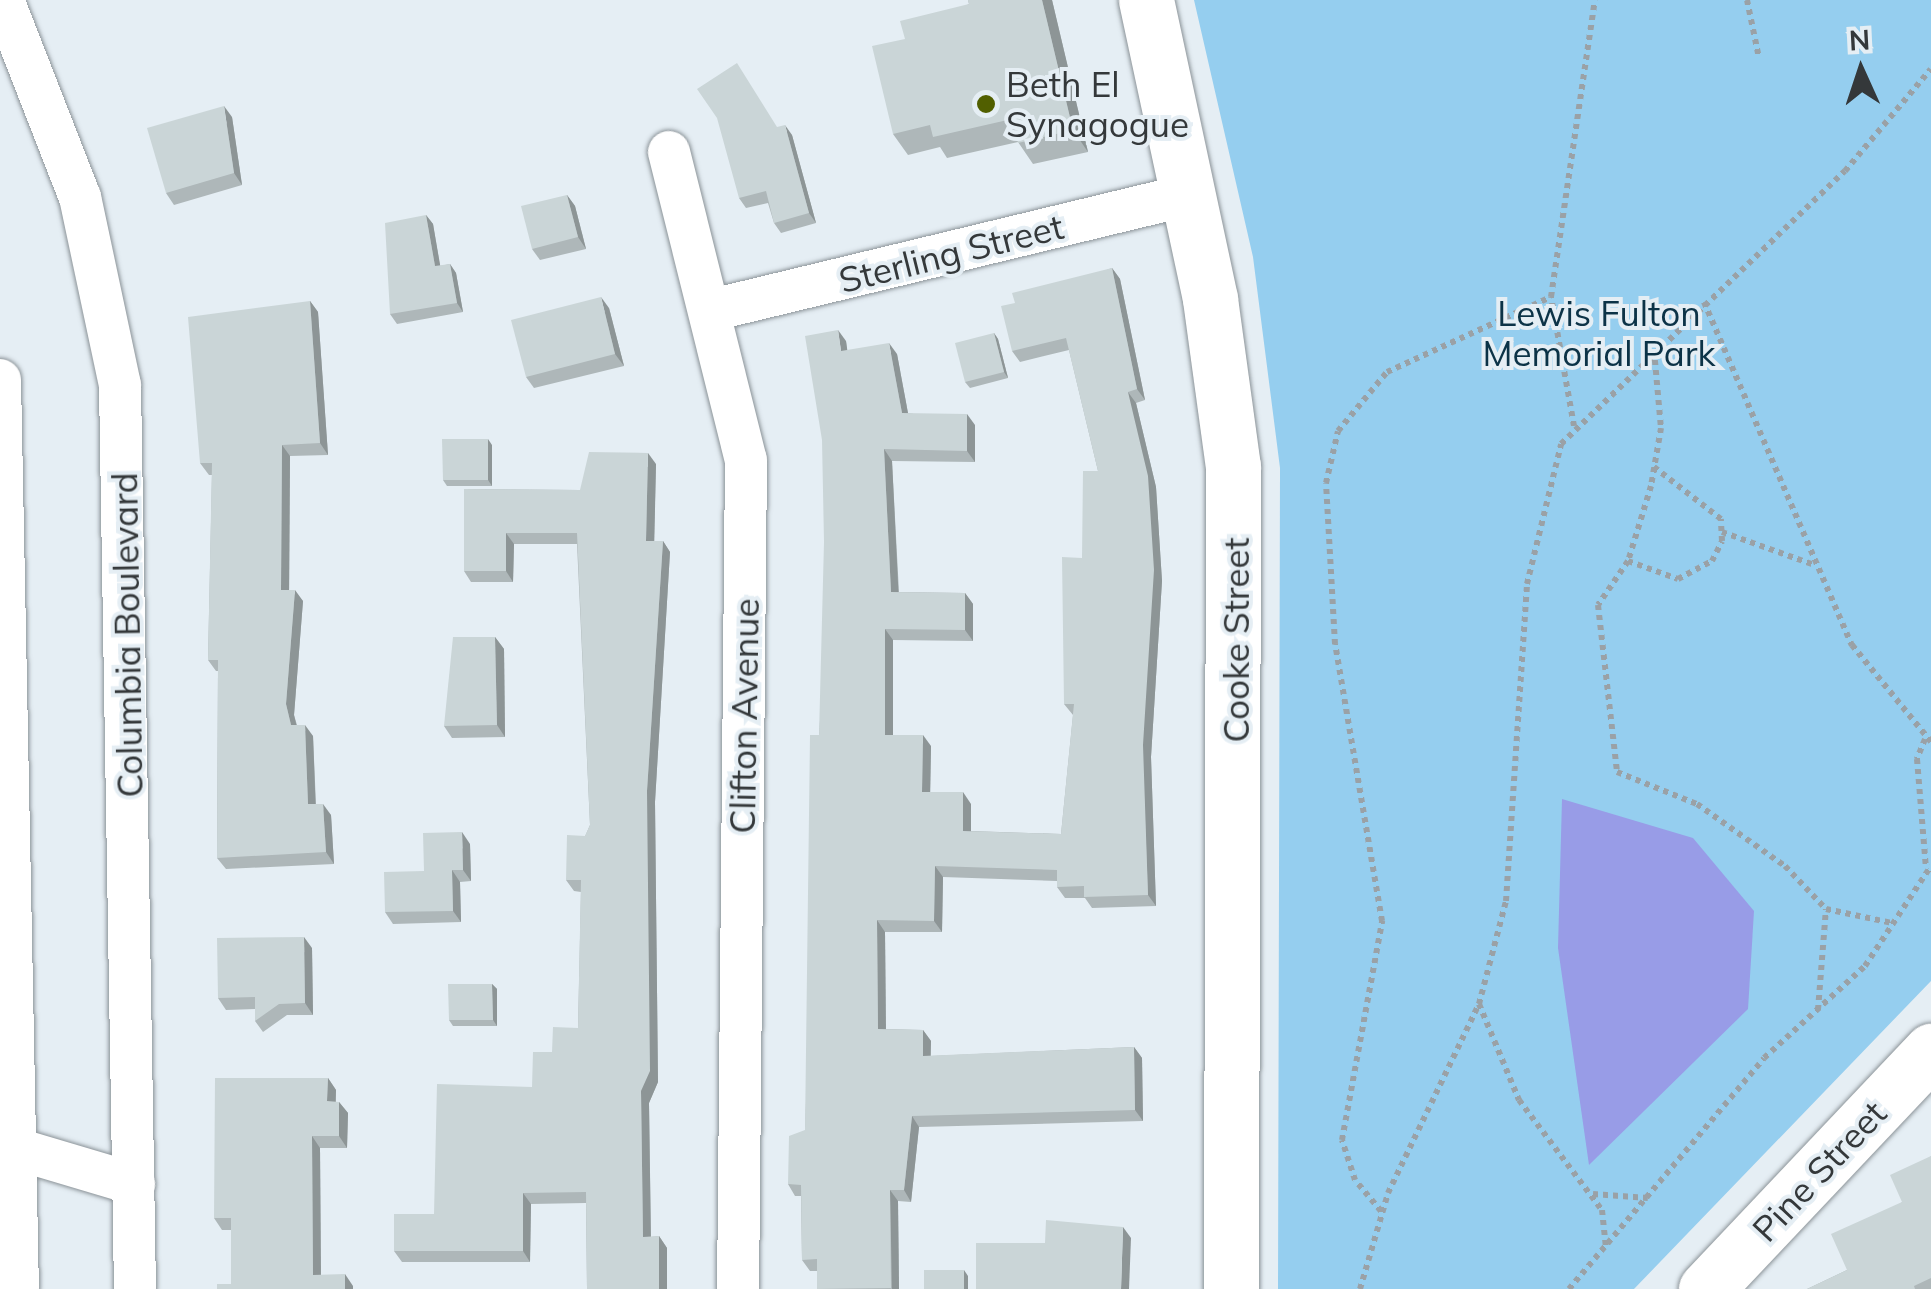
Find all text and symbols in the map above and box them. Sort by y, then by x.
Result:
north arrow [1811,20,1911,120]
text: N [1848,22,1871,58]
place label: Beth El Synagogue [1006,63,1189,145]
marker: Beth El Synagogue [975,93,997,115]
street label: Sterling Street [834,205,1068,301]
park label: Lewis Fulton Memorial Park [1483,292,1715,374]
street label: Columbia Boulevard [103,472,151,798]
street label: Cooke Street [1215,537,1257,743]
street label: Clifton Avenue [721,598,767,834]
street label: Pine Street [1743,1092,1895,1250]

